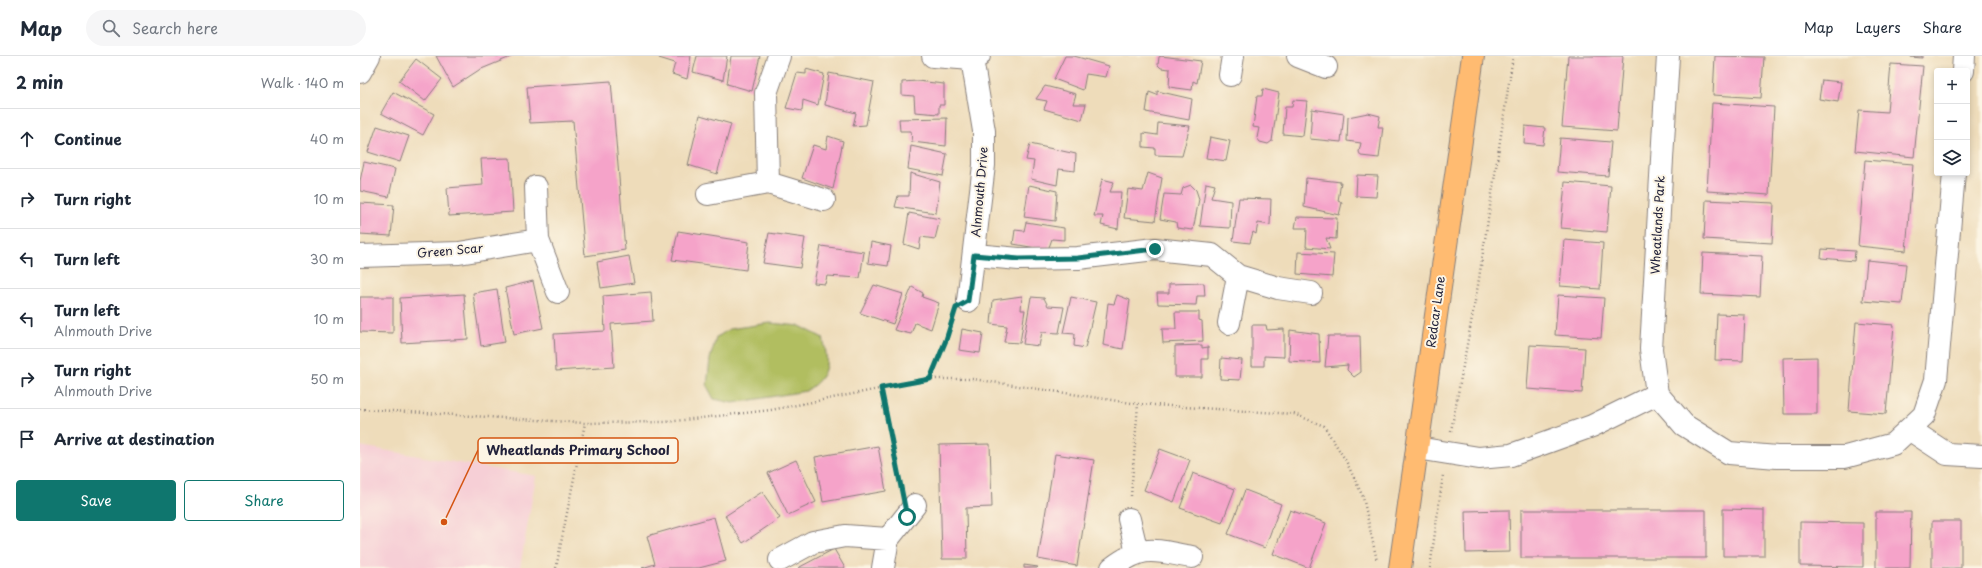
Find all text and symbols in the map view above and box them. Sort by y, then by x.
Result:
search box [86,10,366,46]
text: Map [20,14,62,42]
text: Search here [132,16,218,39]
icon: search [100,17,122,39]
text: Map [1804,17,1834,38]
text: Layers [1856,17,1901,38]
text: Share [1923,17,1962,38]
map controls [1934,68,1970,176]
button: + [1934,68,1970,104]
text: 2 min [16,69,63,95]
text: Walk · 140 m [261,73,344,92]
button: − [1934,104,1970,140]
text: Continue [54,127,122,150]
icon: ahead [16,128,38,150]
text: 40 m [310,129,344,148]
button: layers [1934,140,1970,176]
street label: Alnmouth Drive [966,146,992,238]
street label: Wheatlands Park [1645,175,1669,275]
text: Turn right [54,187,131,210]
icon: right [16,188,38,210]
text: 10 m [314,189,344,208]
street label: Green Scar [416,238,484,262]
route end [1146,240,1164,258]
text: Turn left [54,247,120,270]
icon: left [16,248,38,270]
text: 30 m [310,249,344,268]
street label: Redcar Lane [1421,275,1449,349]
text: Turn left [54,298,120,321]
icon: left [16,308,38,330]
text: 10 m [314,309,344,328]
text: Alnmouth Drive [54,321,152,340]
text: Turn right [54,358,131,381]
icon: right [16,368,38,390]
text: 50 m [310,369,344,388]
text: Alnmouth Drive [54,381,152,400]
text: Arrive at destination [54,427,215,450]
icon: arrive [16,428,38,450]
callout: Wheatlands Primary School [478,438,678,463]
text: Wheatlands Primary School [486,440,670,459]
button: Save [16,480,176,521]
button: Share [184,480,344,521]
route start [898,508,916,526]

